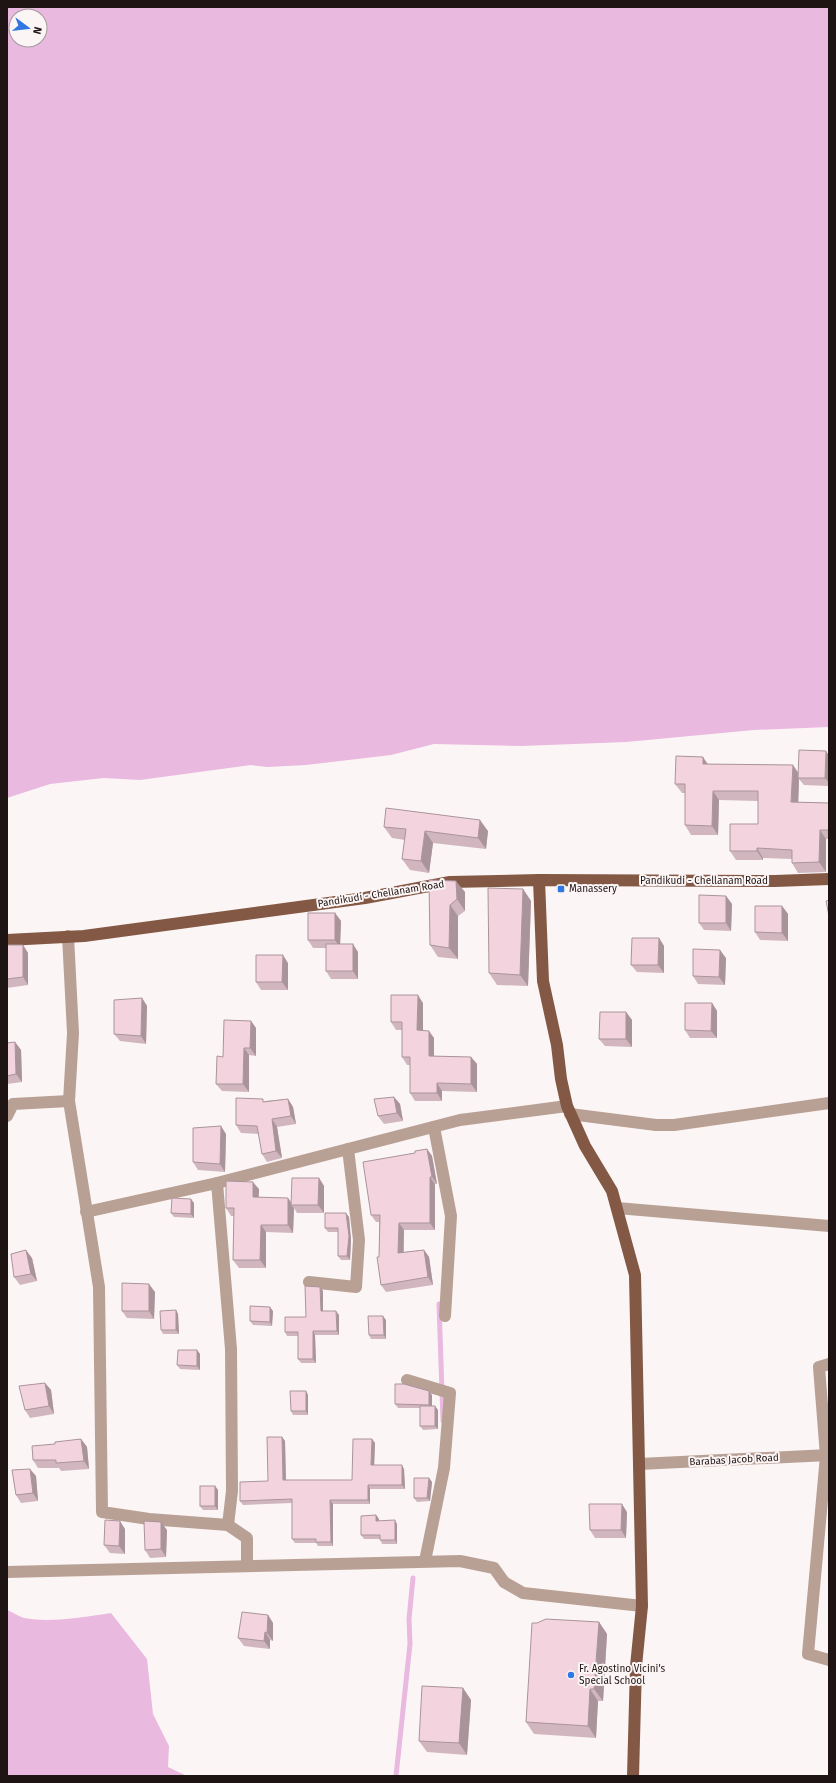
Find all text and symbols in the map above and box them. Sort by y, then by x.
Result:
north arrow [8,8,48,48]
text: N [30,25,44,36]
street label: Pandikudi - Chellanam Road [640,875,768,887]
street label: Pandikudi - Chellanam Road [317,878,445,910]
place label: Manassery [569,883,617,895]
marker: Manassery [556,884,566,894]
street label: Barabas Jacob Road [689,1452,779,1468]
place label: Fr. Agostino Vicini's Special School [579,1663,665,1687]
marker: Fr. Agostino Vicini's Special School [566,1670,576,1680]

